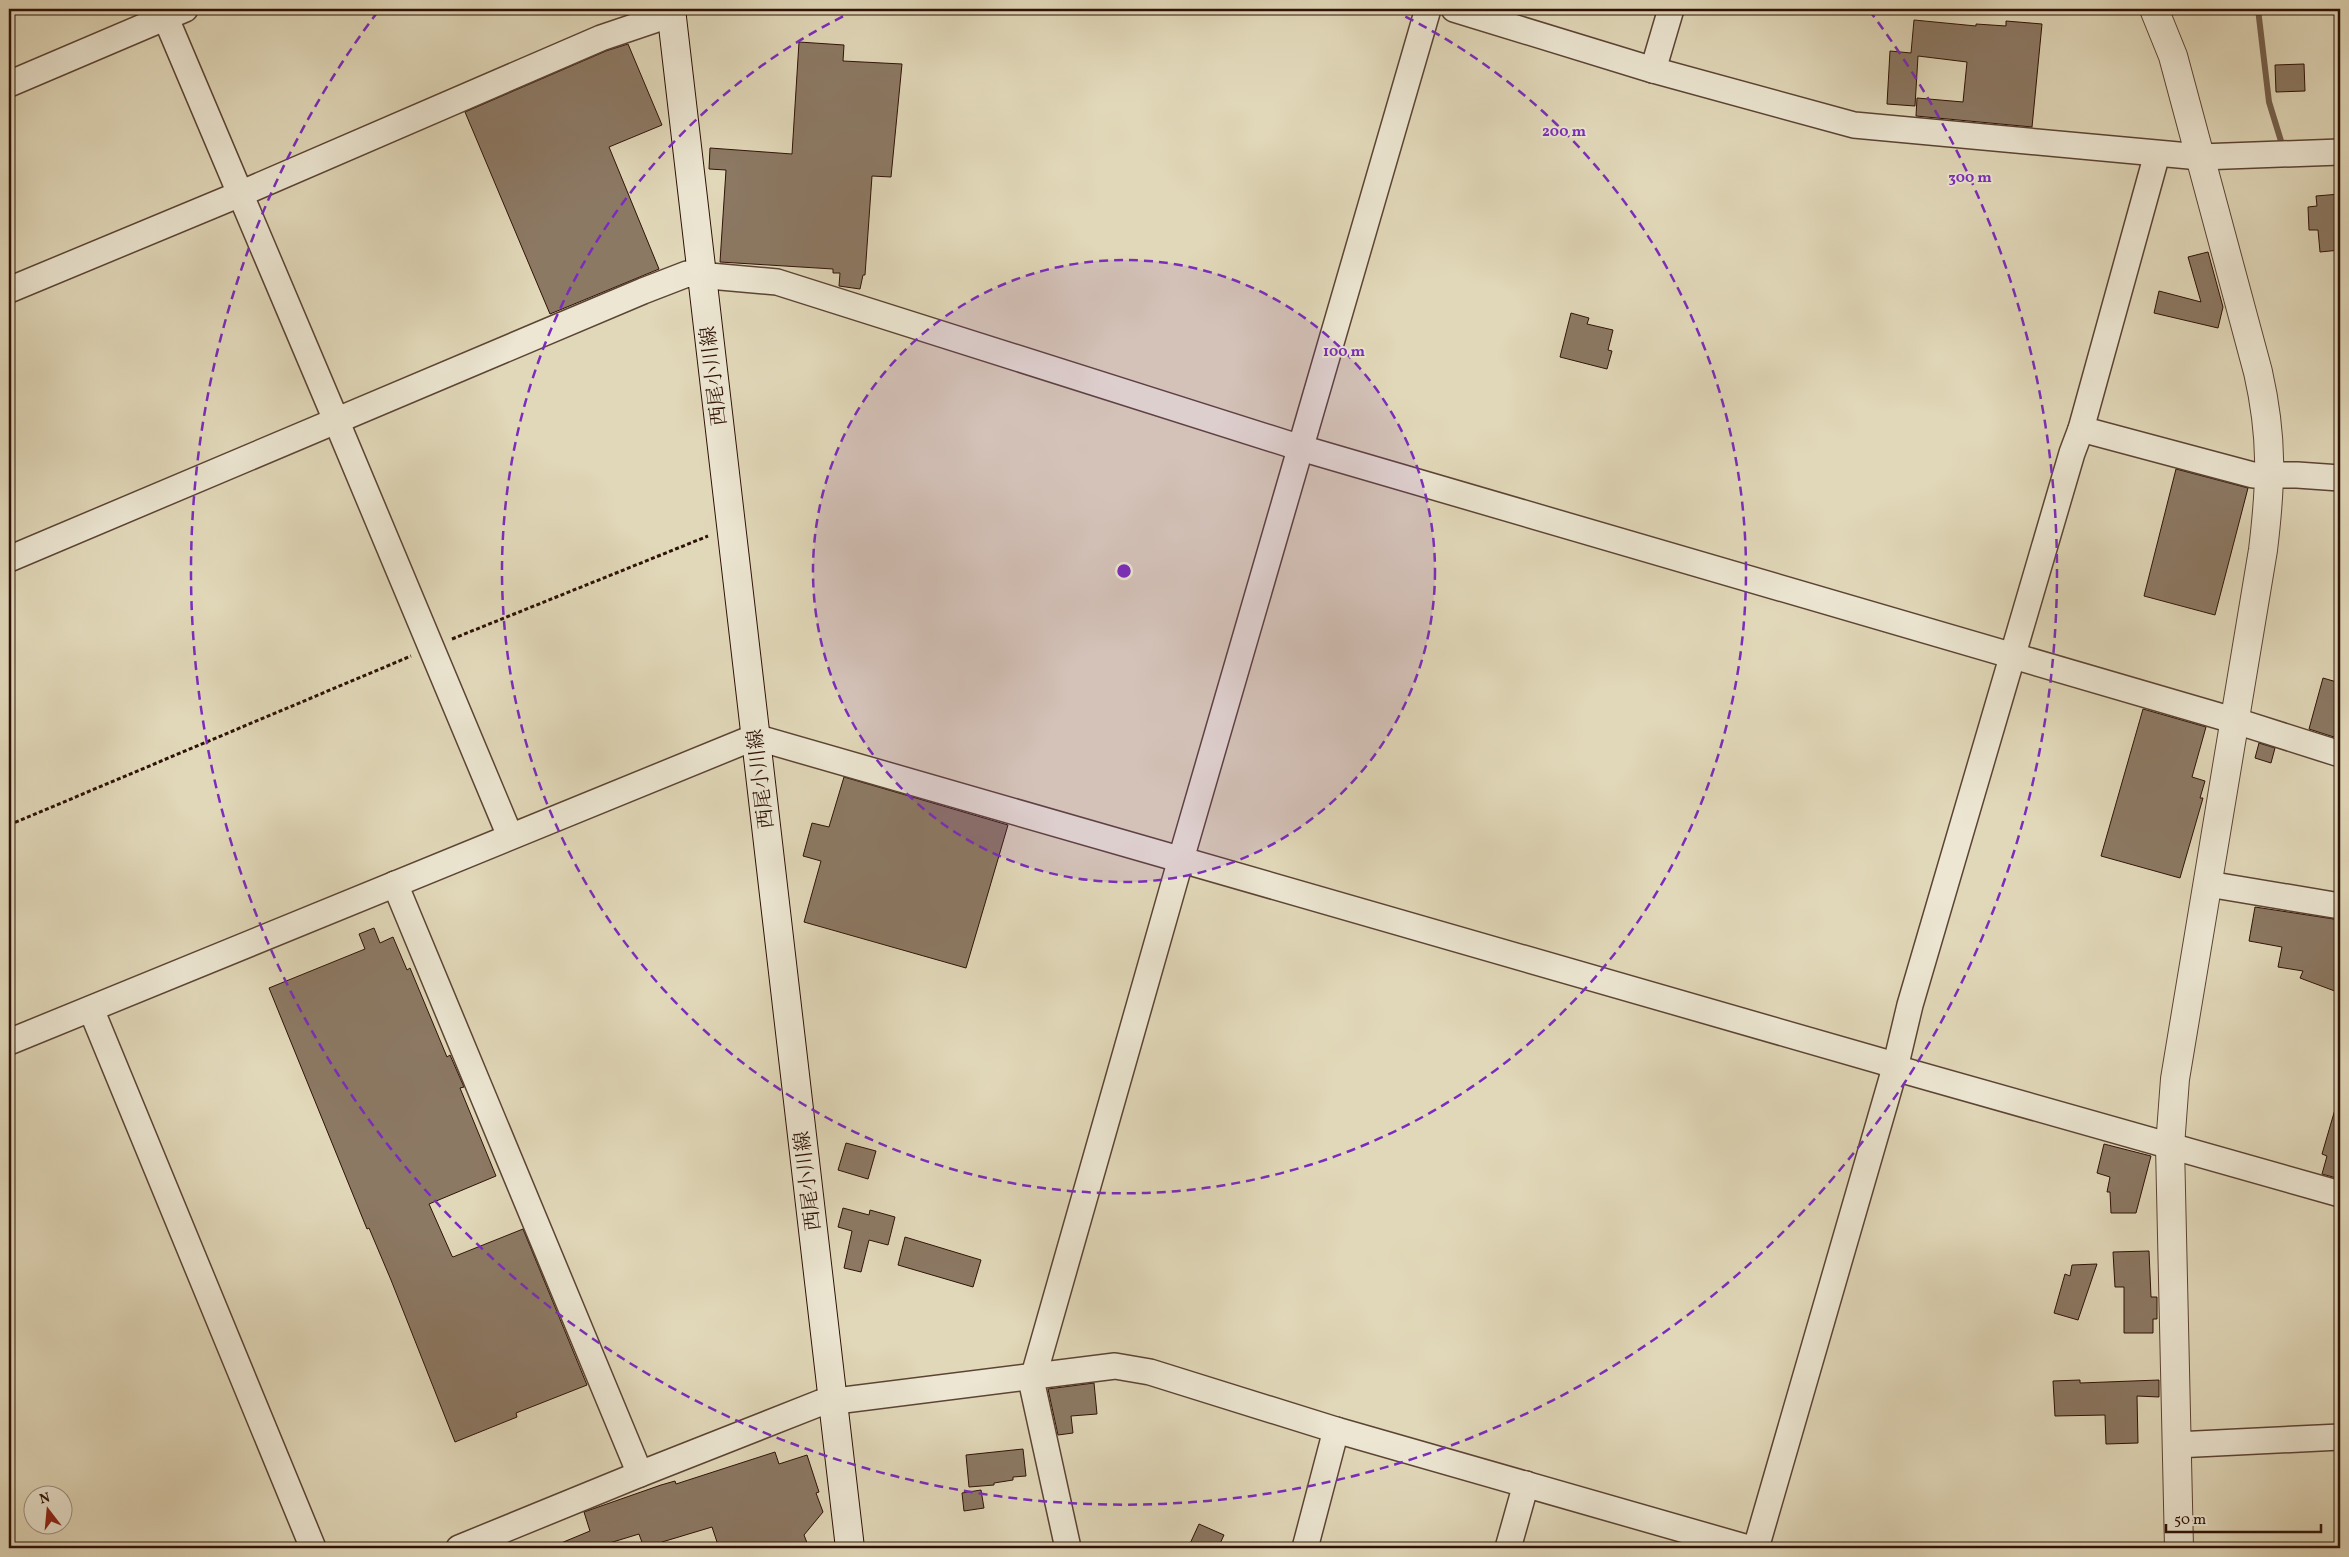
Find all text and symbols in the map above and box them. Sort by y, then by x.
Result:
text: 200 m [1542,122,1586,143]
text: 300 m [1948,168,1992,189]
street label: 西尾小川線 [695,324,735,427]
text: 100 m [1323,342,1366,363]
centre of rings [1115,562,1133,580]
street label: 西尾小川線 [742,727,782,830]
street label: 西尾小川線 [789,1129,829,1232]
north arrow [22,1484,72,1534]
text: N [37,1488,52,1509]
scale bar [2166,1502,2322,1534]
text: 50 m [2174,1510,2206,1531]

